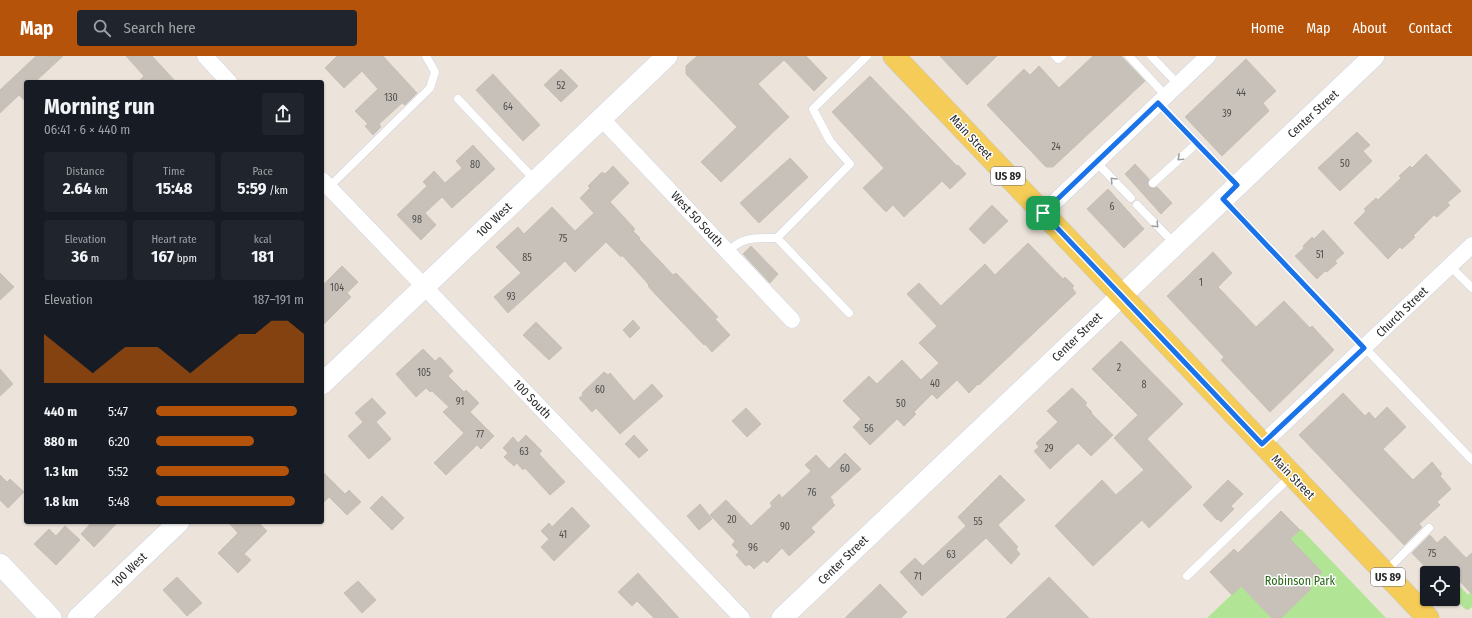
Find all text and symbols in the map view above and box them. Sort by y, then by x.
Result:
search box [77,10,357,46]
text: Map [20,17,53,40]
icon: search [91,17,113,39]
text: Search here [123,19,196,37]
text: Home [1251,20,1284,37]
text: Map [1306,20,1330,37]
text: About [1352,20,1387,37]
text: Contact [1409,20,1452,37]
house number: 52 [557,80,566,92]
house number: 44 [1236,87,1246,99]
street label: Center Street [1285,87,1341,141]
house number: 130 [384,92,398,104]
text: Morning run [44,93,155,120]
button: share [262,93,304,135]
house number: 64 [503,101,513,113]
house number: 39 [1222,108,1232,120]
street label: Main Street [947,112,995,162]
text: 06:41 · 6 × 440 m [44,122,130,137]
house number: 24 [1051,141,1061,153]
one-way arrow [1177,154,1185,161]
house number: 50 [1340,158,1350,170]
house number: 80 [470,159,480,171]
text: Distance [66,165,105,178]
text: Time [163,165,185,178]
text: Pace [252,165,273,178]
road number: US 89 [991,167,1025,185]
one-way arrow [1111,177,1118,185]
text: 2.64 [63,178,92,199]
text: 15:48 [155,178,193,199]
text: 5:59 [237,178,267,199]
text: km [92,184,108,197]
text: /km [267,184,288,197]
street label: West 50 South [668,189,726,249]
pin [1026,196,1060,230]
street label: 100 West [473,200,515,240]
house number: 6 [1110,201,1115,213]
icon: arrive [1032,202,1054,224]
house number: 98 [412,214,422,226]
one-way arrow [1151,220,1158,227]
text: Elevation [65,233,106,246]
text: Heart rate [151,233,197,246]
text: kcal [254,233,272,246]
house number: 75 [559,233,568,245]
text: 36 [71,246,88,267]
text: 167 [151,246,174,267]
text: 181 [251,246,274,267]
house number: 51 [1316,249,1324,261]
text: m [88,252,99,265]
text: bpm [174,252,197,265]
house number: 85 [522,252,532,264]
house number: 1 [1199,277,1203,289]
house number: 104 [330,282,344,294]
street label: Church Street [1373,284,1431,340]
house number: 93 [506,291,516,303]
text: Elevation [44,292,93,307]
text: 187–191 m [253,292,304,307]
street label: Center Street [1049,310,1105,364]
house number: 2 [1117,362,1122,374]
house number: 105 [417,367,431,379]
street label: 100 South [510,377,554,421]
house number: 40 [930,378,940,390]
house number: 8 [1142,379,1147,391]
house number: 60 [595,384,605,396]
house number: 91 [456,396,464,408]
house number: 50 [896,398,906,410]
text: 440 m [44,404,77,419]
text: 5:47 [108,404,128,419]
house number: 56 [864,423,874,435]
house number: 77 [476,429,484,441]
text: 880 m [44,434,77,449]
text: 6:20 [108,434,130,449]
house number: 29 [1044,443,1054,455]
house number: 63 [519,446,529,458]
street label: Main Street [1268,452,1318,502]
house number: 60 [840,463,850,475]
text: 1.3 km [44,464,78,479]
text: 5:52 [108,464,128,479]
house number: 76 [808,487,816,499]
text: 1.8 km [44,494,79,509]
text: 5:48 [108,494,129,509]
house number: 20 [727,514,737,526]
house number: 55 [973,516,983,528]
house number: 90 [780,521,790,533]
house number: 41 [559,529,567,541]
street label: Center Street [815,533,871,587]
house number: 96 [748,542,758,554]
house number: 75 [1428,548,1437,560]
house number: 63 [946,549,956,561]
street label: 100 West [108,550,150,590]
map controls [1420,566,1460,606]
button: locate [1420,566,1460,606]
road number: US 89 [1371,568,1405,586]
house number: 71 [914,571,922,583]
park label: Robinson Park [1265,574,1336,588]

